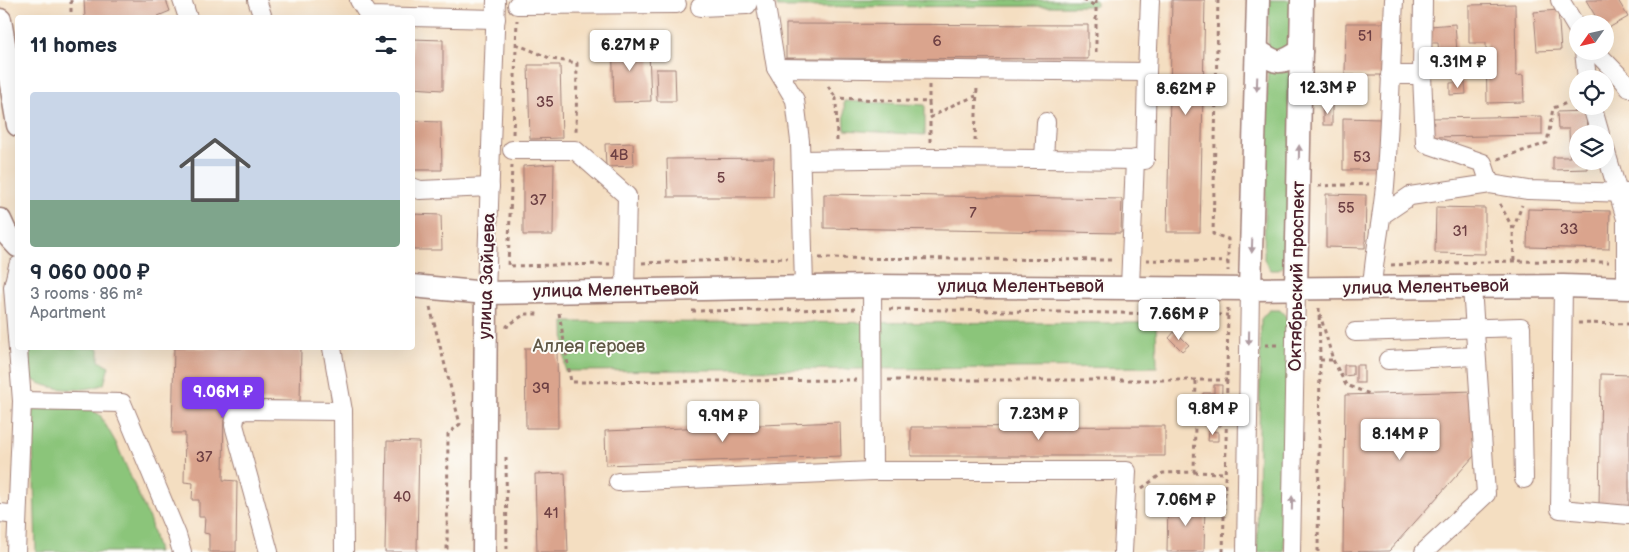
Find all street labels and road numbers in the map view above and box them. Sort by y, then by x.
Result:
street label: Октябрьский проспект [1285,180,1309,371]
street label: улица Зайцева [474,212,500,340]
street label: улица Мелентьевой [1343,275,1509,299]
street label: улица Мелентьевой [938,276,1104,297]
street label: улица Мелентьевой [533,278,699,302]

